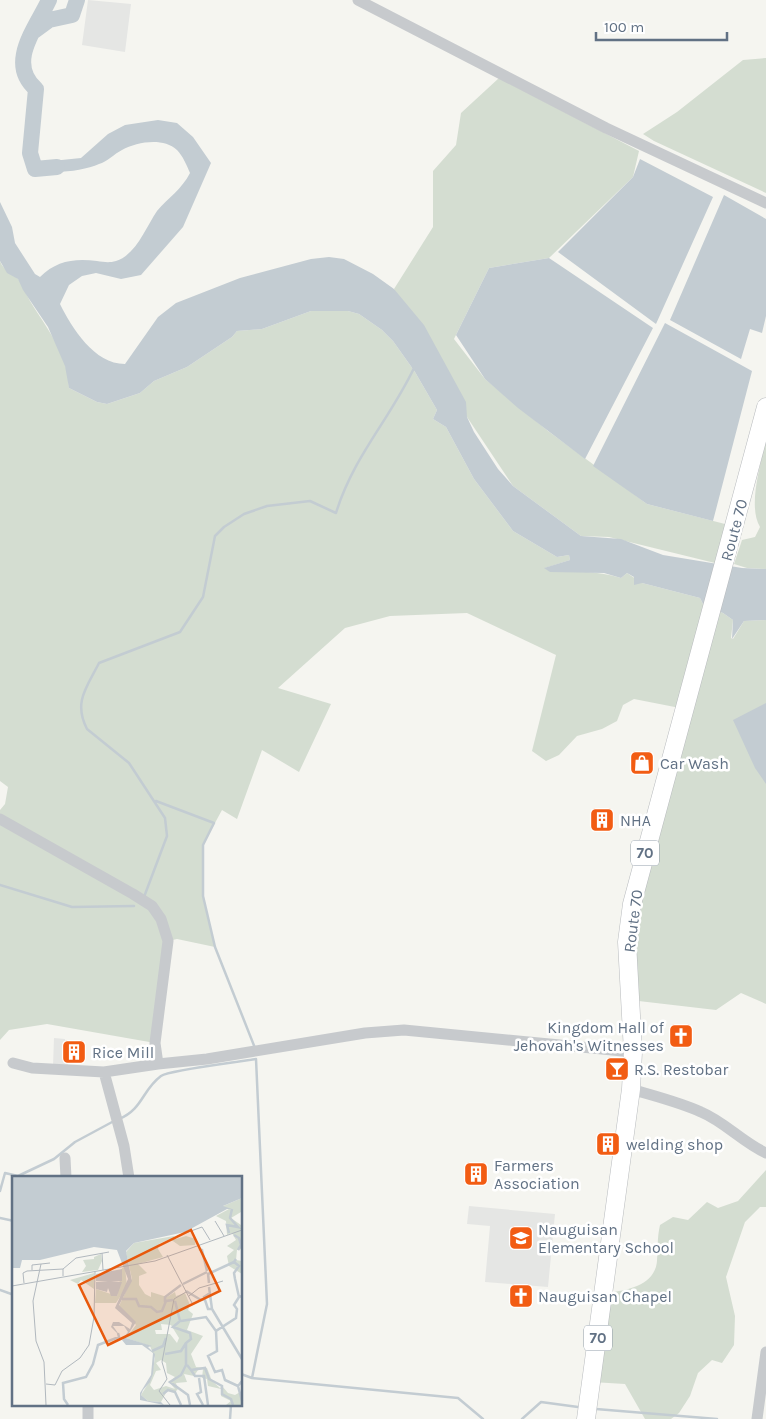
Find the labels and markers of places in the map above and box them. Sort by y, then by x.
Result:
shop icon: Car Wash [629,750,655,776]
place label: Car Wash [660,754,729,773]
building icon: NHA [589,807,615,833]
place label: NHA [620,811,651,830]
place label: Kingdom Hall of Jehovah's Witnesses [514,1018,665,1055]
church icon: Kingdom Hall of Jehovah's Witnesses [668,1023,694,1049]
building icon: Rice Mill [61,1039,87,1065]
place label: Rice Mill [92,1043,154,1062]
bar icon: R.S. Restobar [604,1056,630,1082]
place label: R.S. Restobar [634,1060,728,1079]
building icon: welding shop [595,1131,621,1157]
place label: welding shop [626,1135,723,1154]
place label: Farmers Association [494,1156,580,1193]
building icon: Farmers Association [463,1161,489,1187]
place label: Nauguisan Elementary School [538,1220,674,1257]
school or university icon: Nauguisan Elementary School [508,1225,534,1251]
church icon: Nauguisan Chapel [508,1283,534,1309]
place label: Nauguisan Chapel [538,1287,672,1306]

